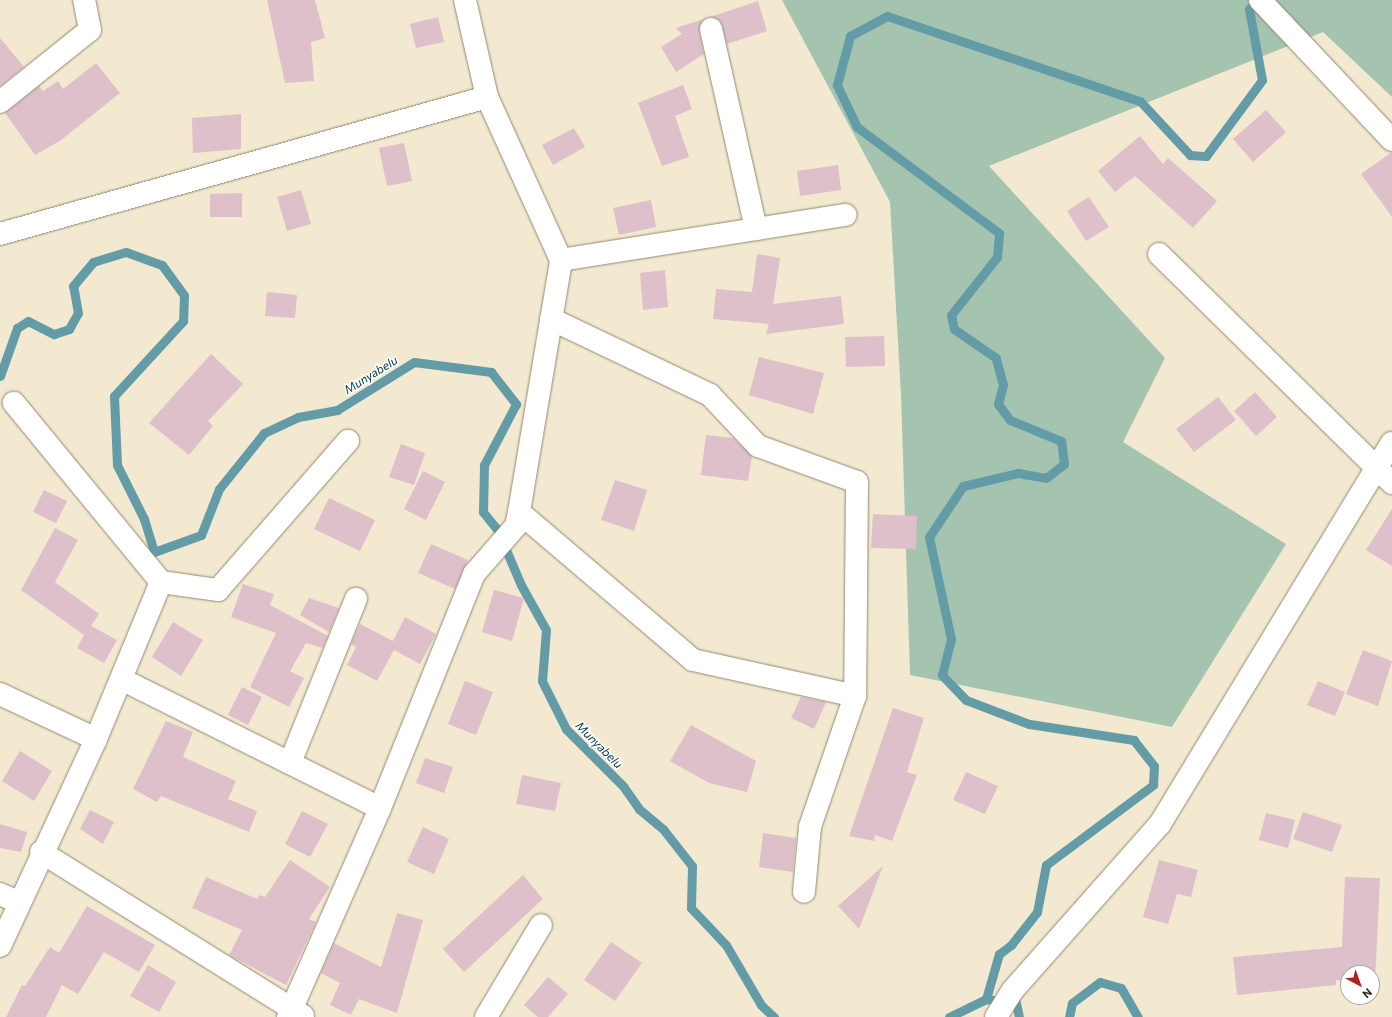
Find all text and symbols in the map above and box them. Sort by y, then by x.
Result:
water label: Munyabelu [342,353,400,397]
water label: Munyabelu [573,719,625,771]
north arrow [1340,965,1380,1005]
text: N [1360,986,1375,1001]

